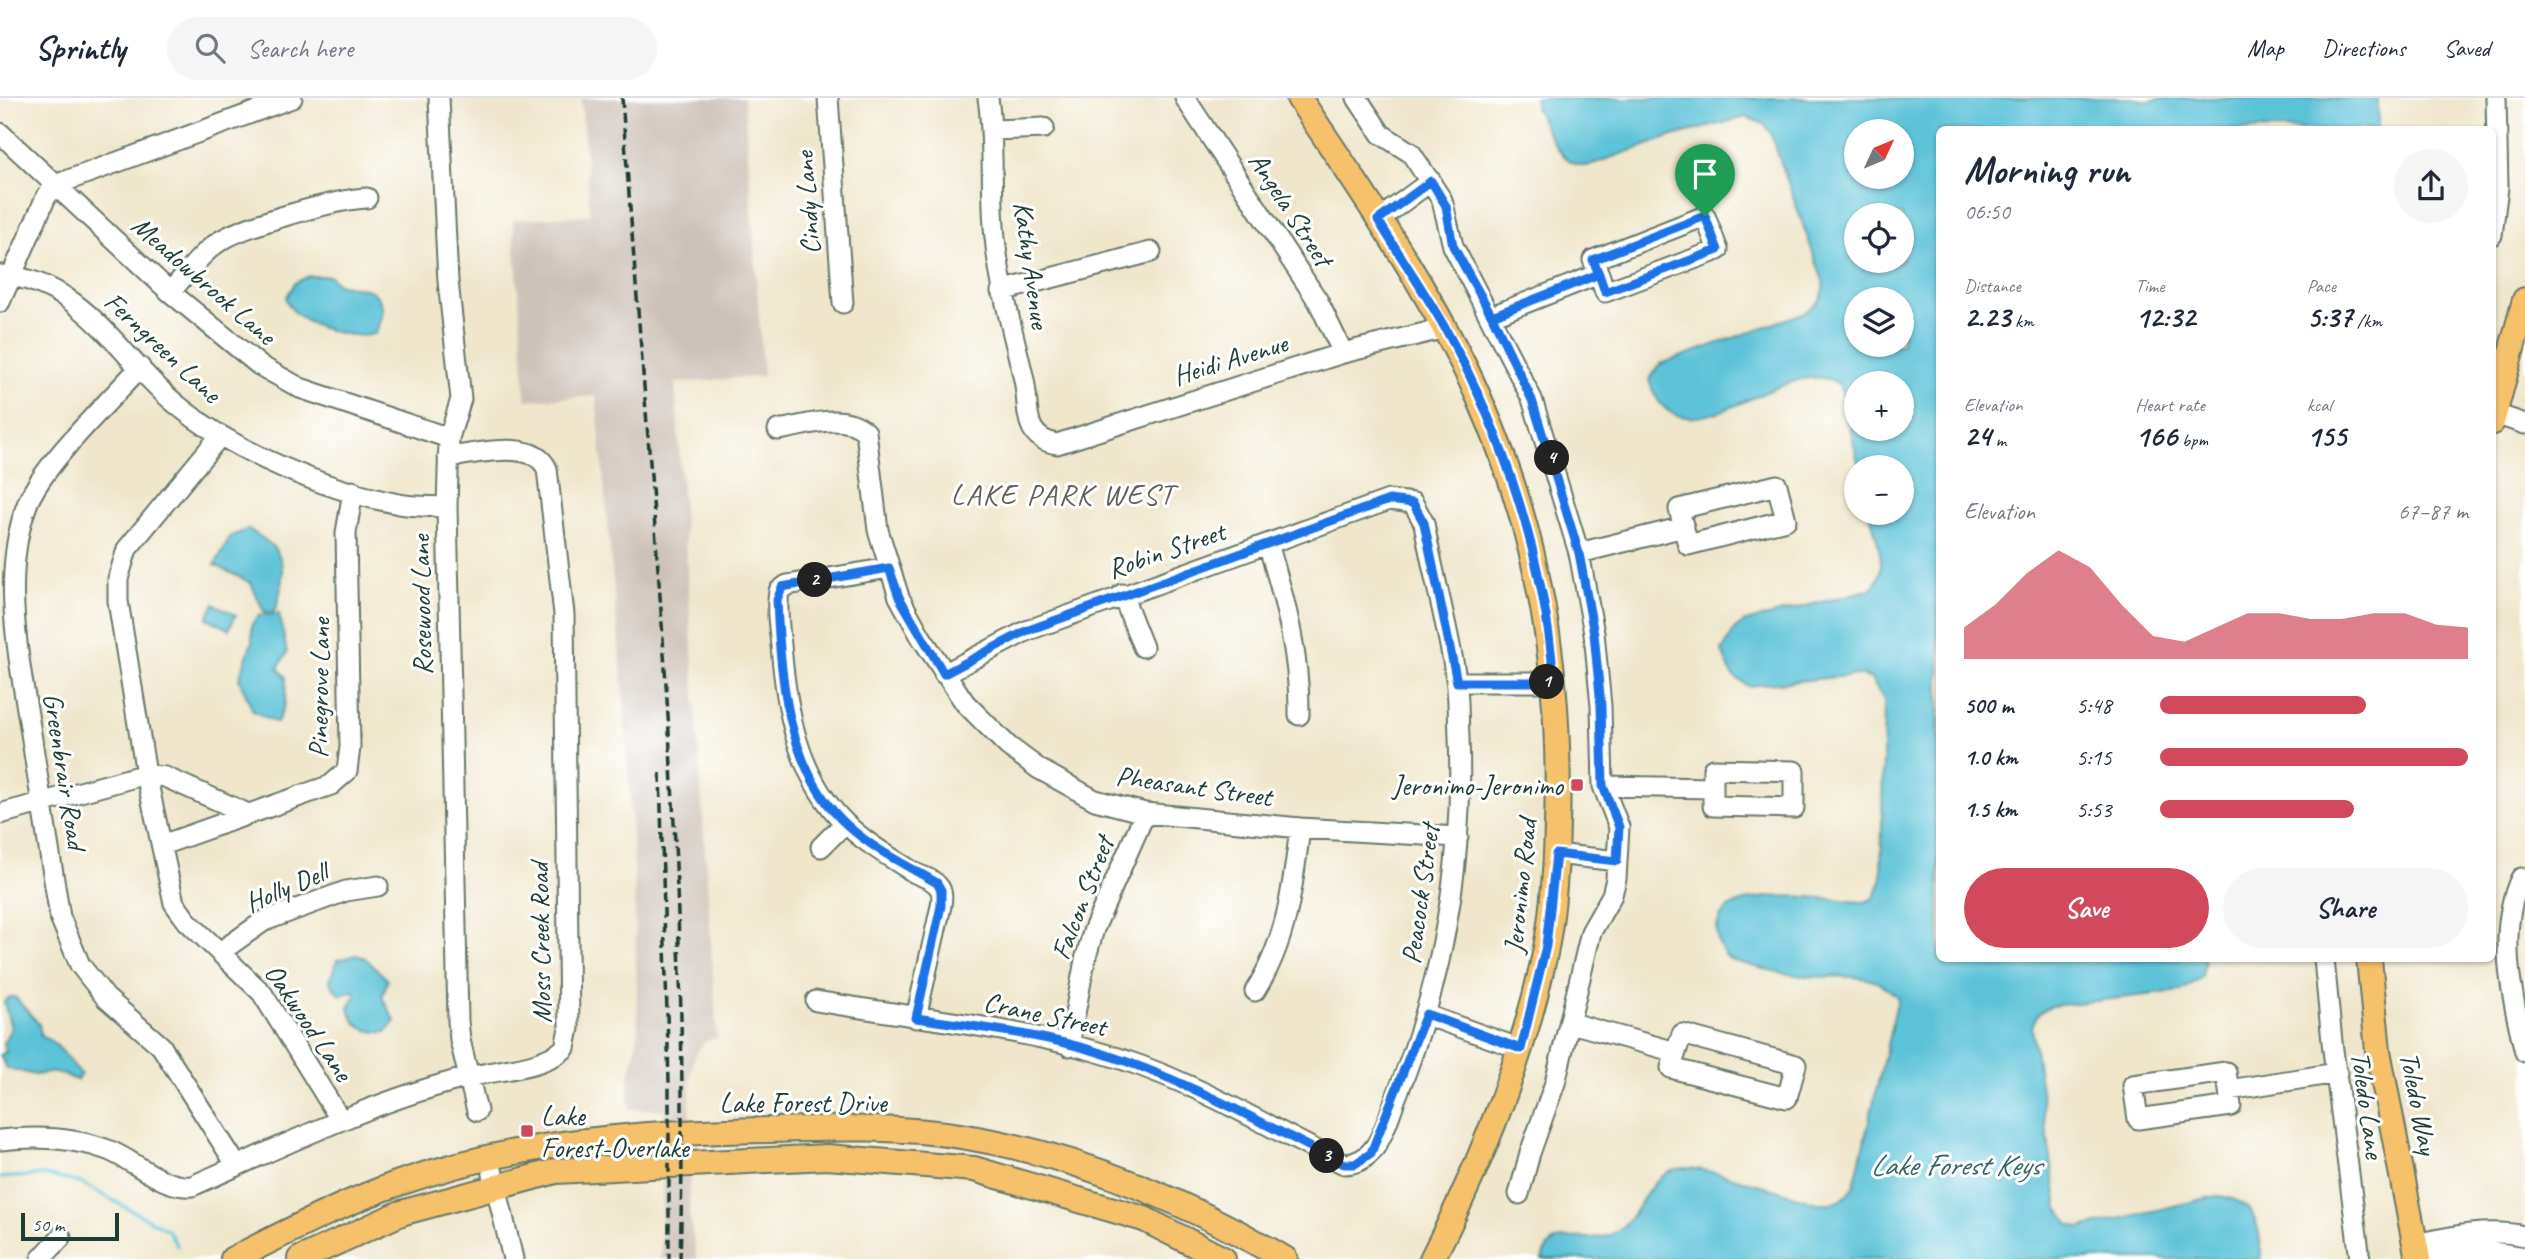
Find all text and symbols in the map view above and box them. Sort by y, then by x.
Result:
search box [167,17,657,80]
text: Sprintly [35,27,125,69]
icon: search [191,29,229,67]
text: Search here [247,32,353,65]
text: Map [2247,33,2284,63]
text: Directions [2322,33,2405,63]
text: Saved [2443,33,2490,63]
north arrow [1844,119,1914,189]
map controls [1844,119,1914,525]
pin [1675,144,1735,216]
street label: Angela Street [1241,145,1343,276]
text: Morning run [1964,147,2130,194]
street label: Cindy Lane [786,148,828,256]
button: share [2394,149,2468,223]
icon: arrive [1686,155,1724,193]
text: 06:50 [1964,197,2010,226]
street label: Kathy Avenue [1006,199,1058,333]
button: locate [1844,203,1914,273]
street label: Meadowbrook Lane [125,208,285,353]
text: Distance [1964,274,2021,298]
text: Time [2135,274,2164,298]
text: Pace [2307,274,2336,298]
street label: Ferngreen Lane [97,284,230,411]
button: layers [1844,287,1914,357]
text: 2.23 [1964,298,2010,336]
text: 12:32 [2135,298,2195,336]
text: 5:37 [2307,298,2353,336]
text: km [2010,309,2034,333]
text: /km [2353,309,2382,333]
street label: Heidi Avenue [1169,325,1293,393]
button: + [1844,371,1914,441]
text: Elevation [1964,393,2022,417]
text: Heart rate [2135,393,2205,417]
text: kcal [2307,393,2332,417]
text: 24 [1964,417,1991,455]
text: 166 [2135,417,2177,455]
text: 155 [2307,417,2346,455]
text: m [1991,428,2006,452]
text: bpm [2177,428,2208,452]
pin: 4 [1534,440,1570,476]
text: 4 [1547,445,1556,469]
button: − [1844,455,1914,525]
district label: LAKE PARK WEST [951,475,1180,513]
text: Elevation [1964,497,2035,526]
text: 67–87 m [2398,497,2468,526]
street label: Robin Street [1103,513,1232,586]
street label: Rosewood Lane [402,533,440,675]
pin: 2 [798,562,832,598]
text: 2 [810,567,819,591]
street label: Pinegrove Lane [300,616,338,758]
pin: 1 [1530,664,1564,700]
text: 1 [1542,669,1551,693]
street label: Greenbrair Road [35,690,95,855]
text: 500 m [1964,691,2013,720]
text: 5:48 [2076,691,2112,720]
text: 1.0 km [1964,743,2018,772]
text: 5:15 [2076,743,2112,772]
street label: Pheasant Street [1114,758,1277,815]
place label: Jeronimo-Jeronimo [1390,768,1565,803]
marker: Jeronimo-Jeronimo [1569,777,1585,793]
text: 1.5 km [1964,795,2017,824]
text: 5:53 [2076,795,2112,824]
street label: Jeronimo Road [1495,813,1545,957]
street label: Peacock Street [1393,818,1448,966]
street label: Falcon Street [1043,828,1123,964]
street label: Holly Dell [239,852,337,920]
street label: Moss Creek Road [521,858,559,1024]
button: Save [1964,868,2209,948]
button: Share [2223,868,2468,948]
street label: Oakwood Lane [257,957,362,1089]
street label: Crane Street [981,984,1112,1045]
street label: Toledo Lane [2343,1049,2393,1163]
street label: Toledo Way [2392,1049,2447,1160]
street label: Lake Forest Drive [720,1085,888,1120]
place label: Lake Forest-Overlake [541,1098,691,1165]
marker: Lake Forest-Overlake [519,1123,535,1139]
pin: 3 [1310,1138,1344,1174]
text: 3 [1322,1143,1331,1167]
water label: Lake Forest Keys [1870,1146,2045,1184]
scale bar [21,1210,119,1242]
text: 50 m [32,1213,64,1237]

